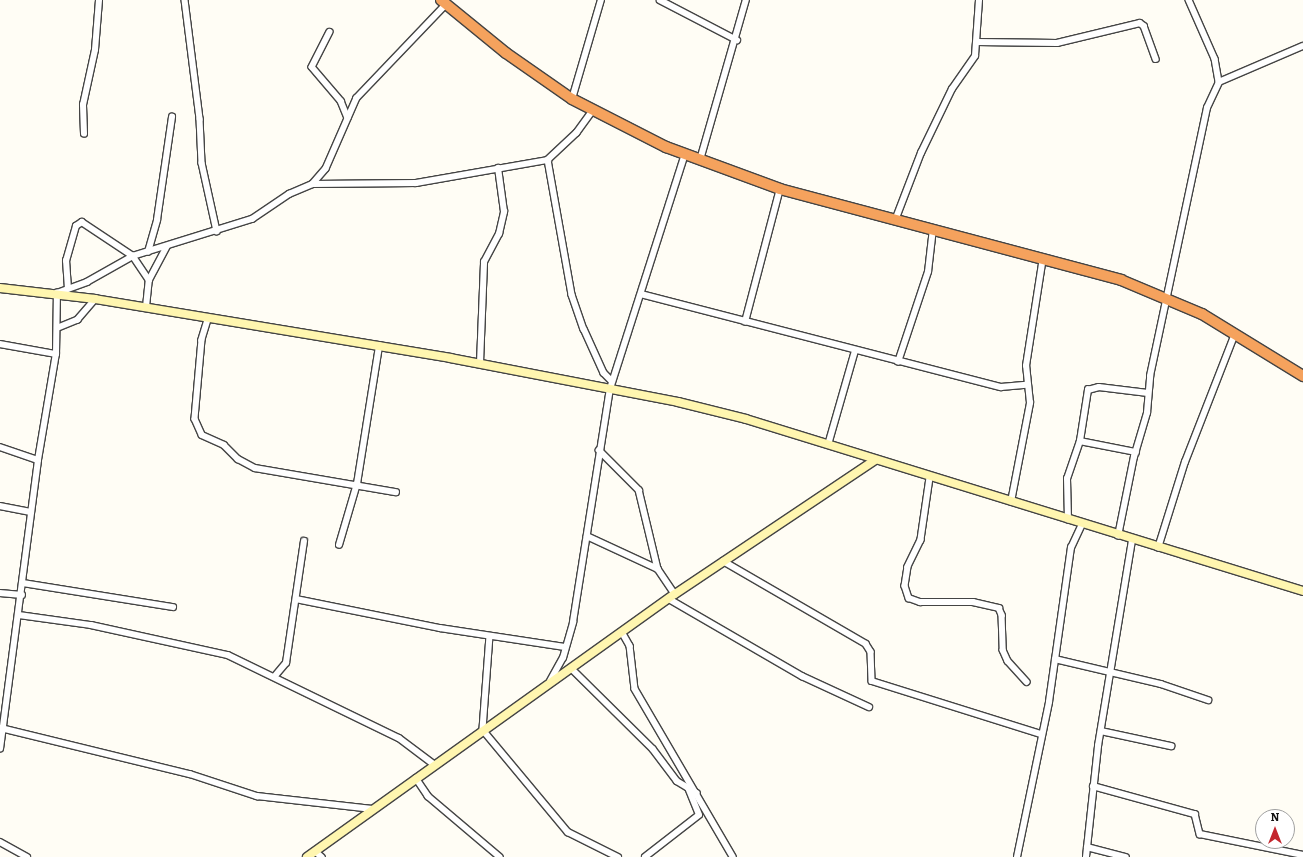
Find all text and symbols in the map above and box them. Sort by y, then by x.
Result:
north arrow [1255,809,1295,849]
text: N [1271,811,1279,824]

